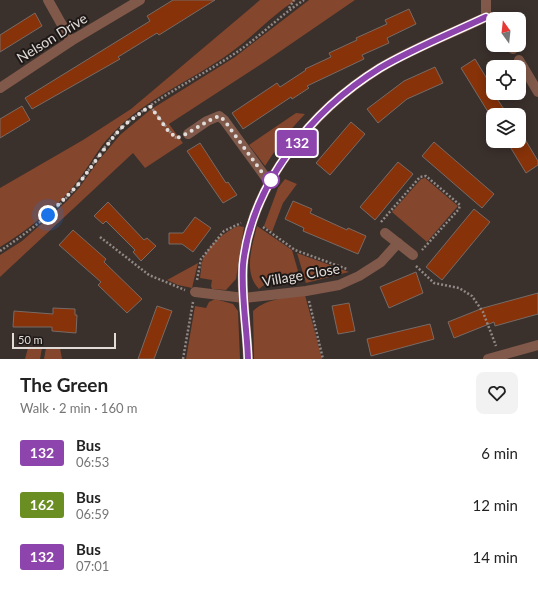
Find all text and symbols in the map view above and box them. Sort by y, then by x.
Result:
street label: Nelson Drive [13,9,90,66]
north arrow [486,12,526,52]
map controls [486,12,526,148]
button: locate [486,60,526,100]
button: layers [486,108,526,148]
line badge: 132 [274,130,320,156]
text: 132 [285,134,309,151]
unlabelled marker [262,171,280,189]
your location [38,205,58,225]
street label: Village Close [261,259,341,290]
scale bar [12,331,116,350]
text: 50 m [18,333,43,346]
button: heart [476,372,518,414]
text: The Green [20,373,108,396]
text: Walk · 2 min · 160 m [20,400,138,416]
text: Bus [76,436,101,454]
text: 132 [30,444,54,461]
text: 6 min [481,444,518,462]
text: 06:53 [76,454,109,470]
text: Bus [76,488,101,506]
text: 162 [30,496,54,513]
text: 12 min [472,496,518,514]
text: 06:59 [76,506,109,522]
text: Bus [76,540,101,558]
text: 132 [30,548,54,565]
text: 14 min [472,548,518,566]
text: 07:01 [76,558,109,574]

